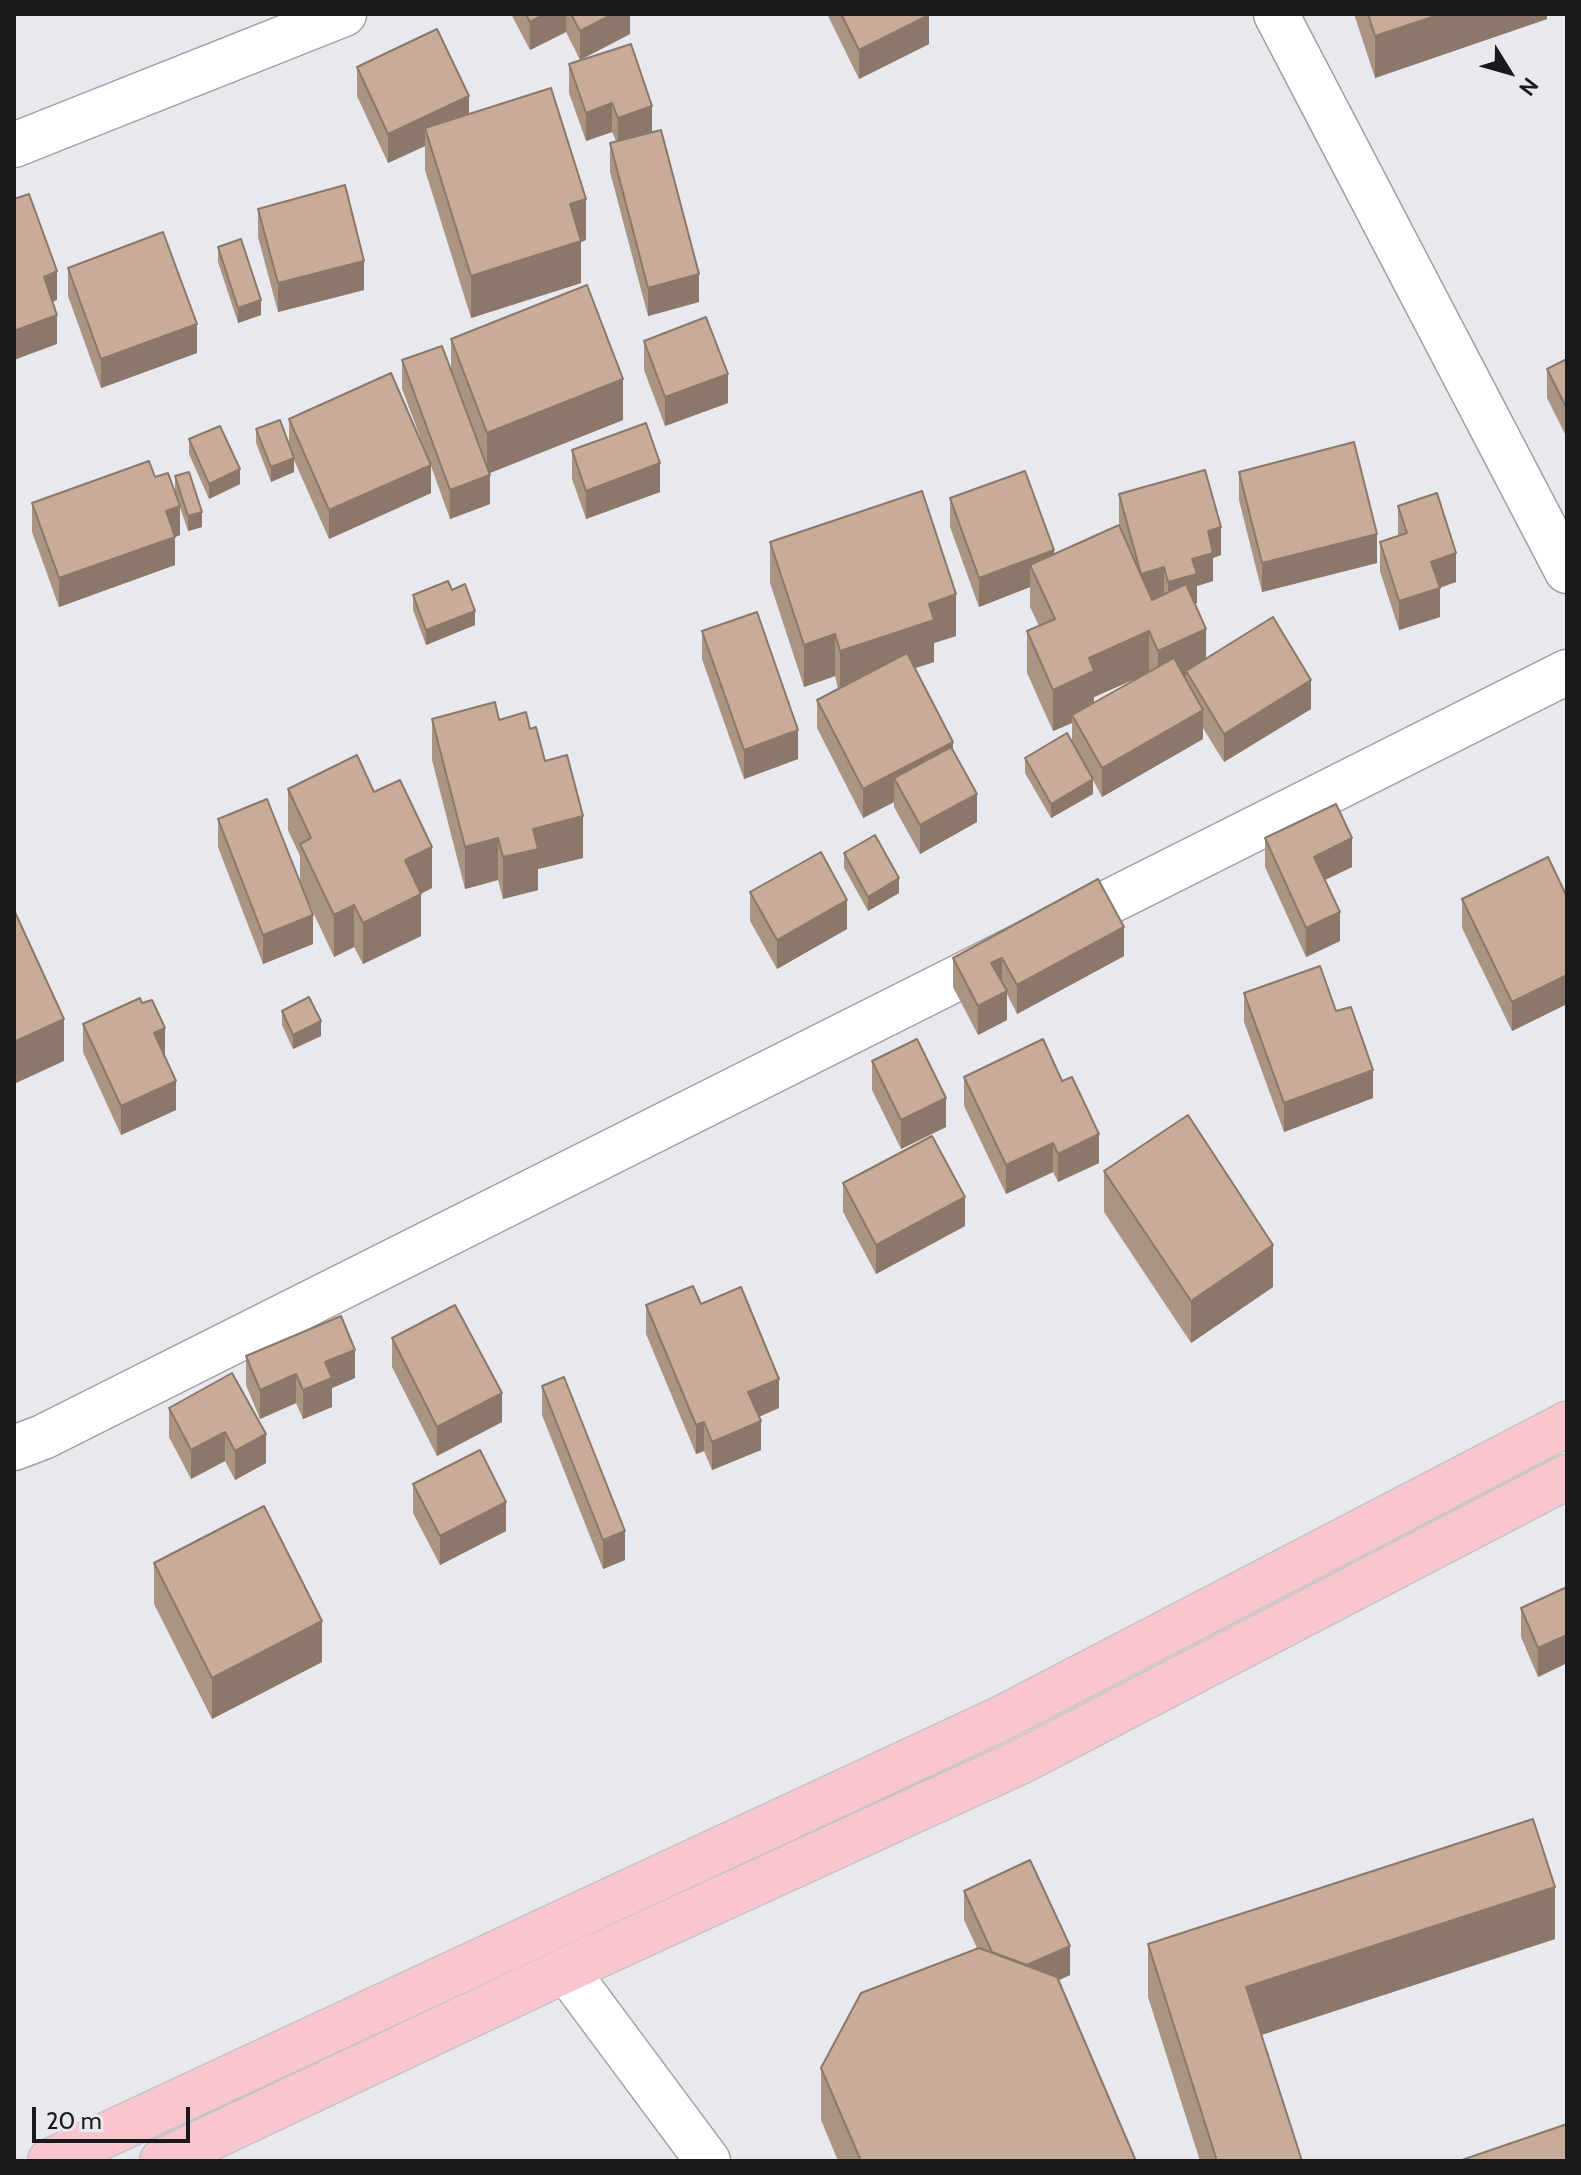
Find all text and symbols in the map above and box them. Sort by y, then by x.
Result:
north arrow [1469,32,1549,112]
text: N [1513,72,1544,101]
scale bar [36,2091,194,2141]
text: 20 m [46,2106,102,2135]

